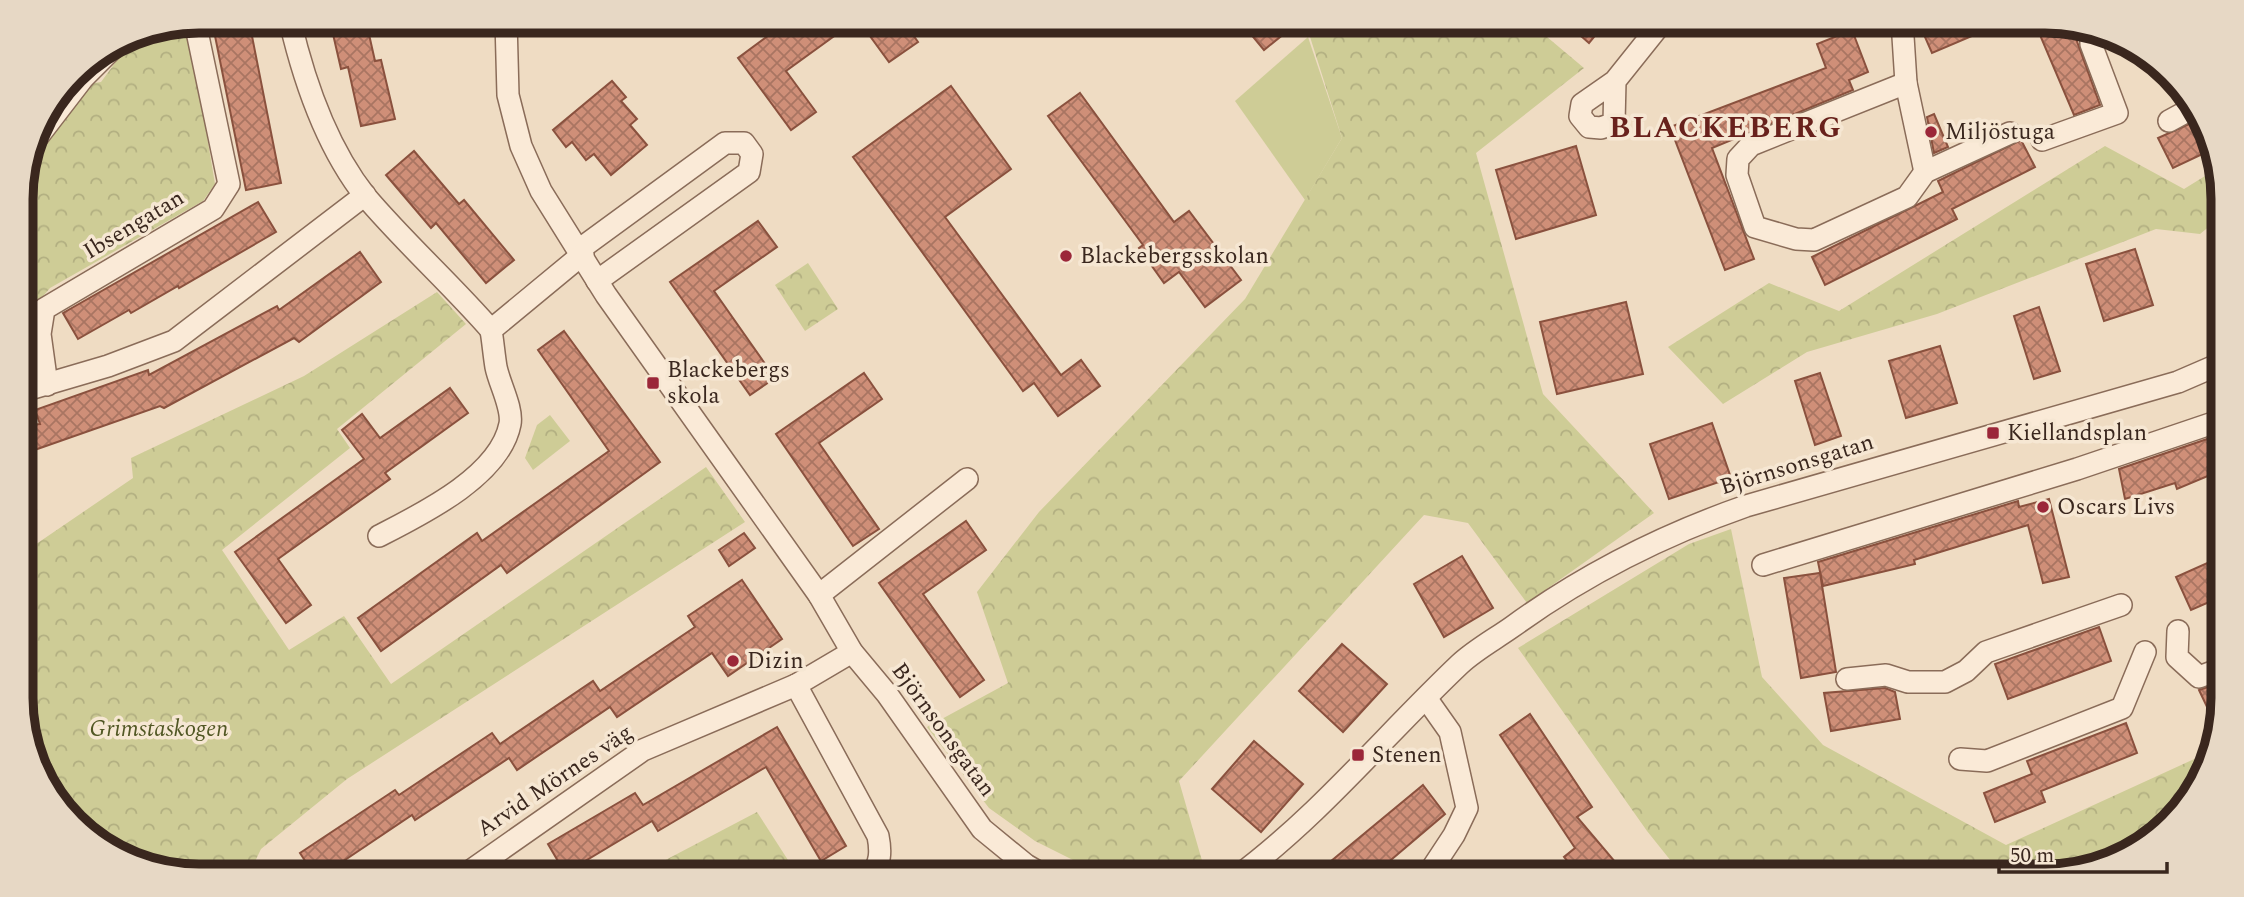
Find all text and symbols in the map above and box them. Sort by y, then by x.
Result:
district label: BLACKEBERG [1609,105,1843,151]
place label: Miljöstuga [1945,115,2055,150]
marker: Miljöstuga [1923,124,1939,140]
street label: Ibsengatan [77,181,191,269]
place label: Blackebergsskolan [1080,239,1269,274]
marker: Blackebergsskolan [1058,248,1074,264]
place label: Blackebergs skola [667,353,790,414]
marker: Blackebergs skola [645,375,661,391]
place label: Kiellandsplan [2007,416,2147,451]
street label: Björnsonsgatan [1716,425,1878,505]
marker: Kiellandsplan [1985,425,2001,441]
place label: Oscars Livs [2057,490,2175,525]
marker: Oscars Livs [2035,499,2051,515]
place label: Dizin [747,644,804,679]
marker: Dizin [725,653,741,669]
street label: Björnsonsgatan [882,655,1004,805]
park label: Grimstaskogen [90,712,228,747]
street label: Arvid Mörnes väg [470,716,640,846]
place label: Stenen [1372,738,1442,773]
marker: Stenen [1350,747,1366,763]
scale bar [1999,830,2167,874]
text: 50 m [2010,840,2054,872]

